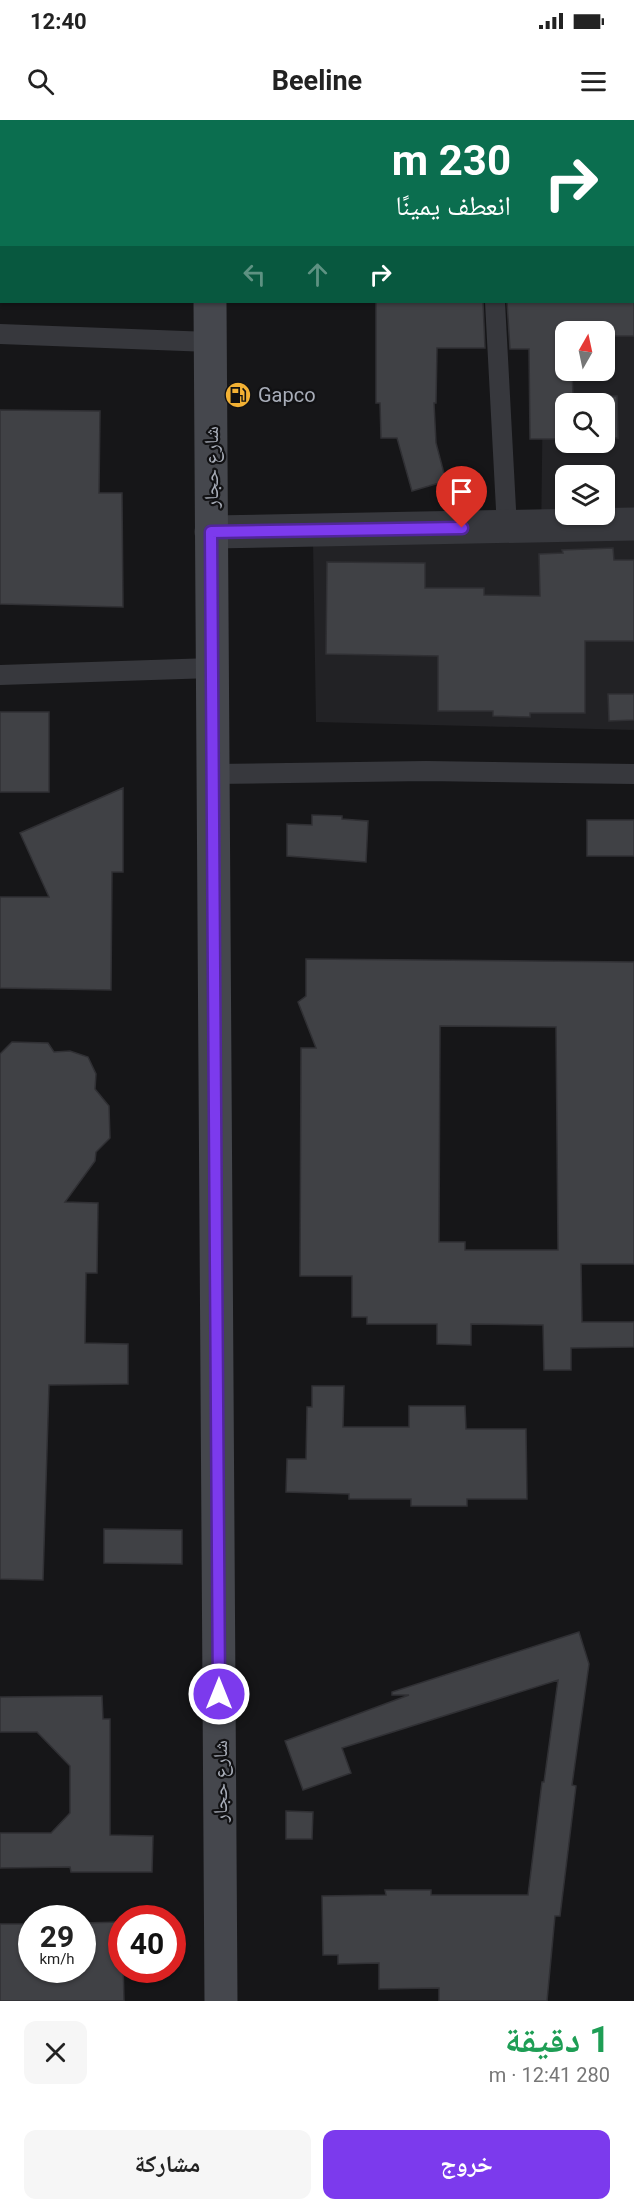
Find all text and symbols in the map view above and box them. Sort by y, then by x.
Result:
text: 12:40 [30,9,87,34]
icon: search [24,65,57,98]
text: Beeline [272,65,362,97]
icon: menu [577,65,610,98]
text: 230 m [392,136,511,185]
icon: right [532,144,610,222]
text: انعطف يمينًا [395,190,511,222]
icon: left [238,258,271,291]
icon: ahead [301,258,334,291]
icon: right [364,258,397,291]
north arrow [555,321,615,381]
map controls [555,321,615,525]
fuel station icon: Gapco [223,380,253,410]
place label: Gapco [258,383,316,407]
button: search [555,393,615,453]
street label: شارع حجار [199,426,224,509]
button: layers [555,465,615,525]
pin [436,466,487,528]
icon: arrive [445,475,478,508]
position arrow [187,1662,251,1726]
street label: شارع حجار [208,1740,233,1823]
speed limit sign: 40 [108,1905,186,1983]
text: 29 [40,1919,74,1954]
text: km/h [39,1950,75,1968]
text: 1 دقيقة [505,2019,610,2061]
button: close [24,2021,87,2084]
text: 280 m · 12:41 [489,2063,610,2087]
button: مشاركة [24,2130,311,2199]
button: خروج [323,2130,610,2199]

